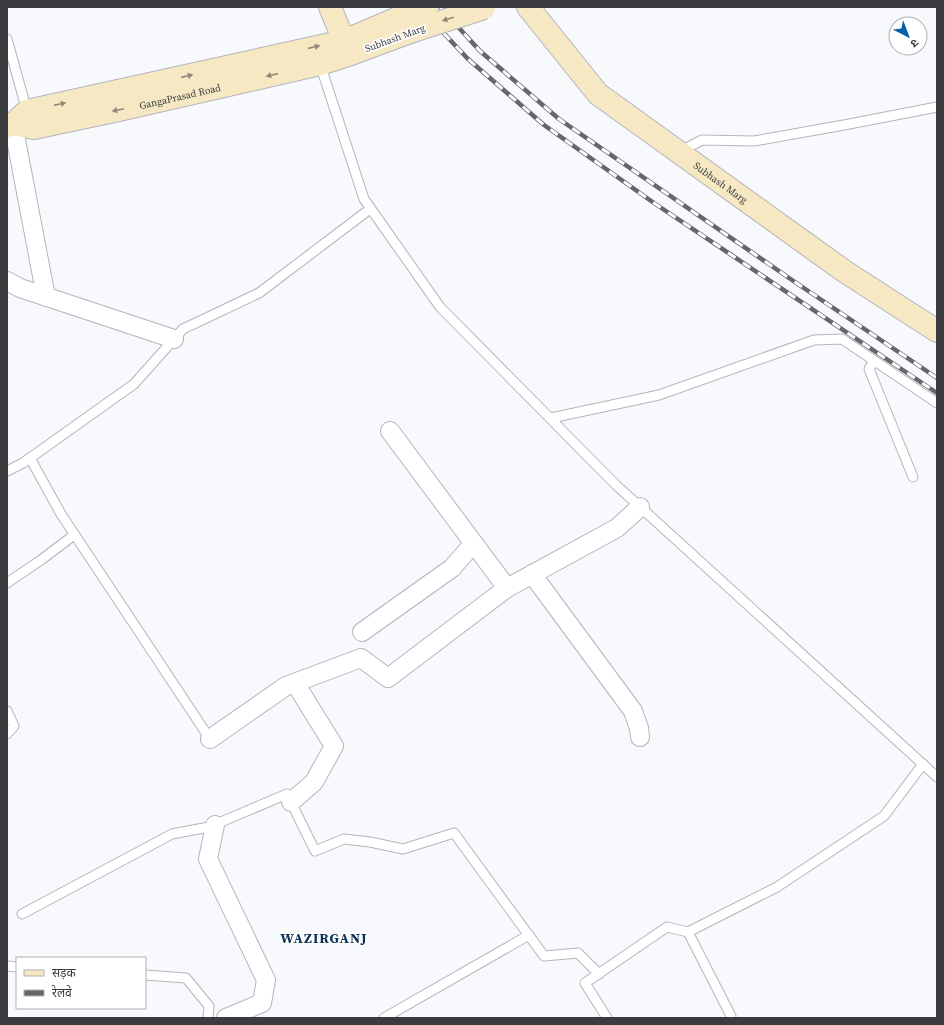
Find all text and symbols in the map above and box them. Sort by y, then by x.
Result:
one-way arrow [442,16,454,22]
north arrow [888,16,928,56]
street label: Subhash Marg [363,21,427,55]
text: उ [907,35,922,51]
one-way arrow [308,44,320,50]
one-way arrow [181,72,193,78]
one-way arrow [266,72,278,78]
street label: GangaPrasad Road [138,80,222,112]
one-way arrow [54,101,66,107]
one-way arrow [112,108,125,114]
street label: Subhash Marg [691,159,750,206]
district label: WAZIRGANJ [280,928,368,948]
legend [16,957,146,1009]
text: सड़क [52,965,77,981]
text: रेलवे [52,985,72,1001]

